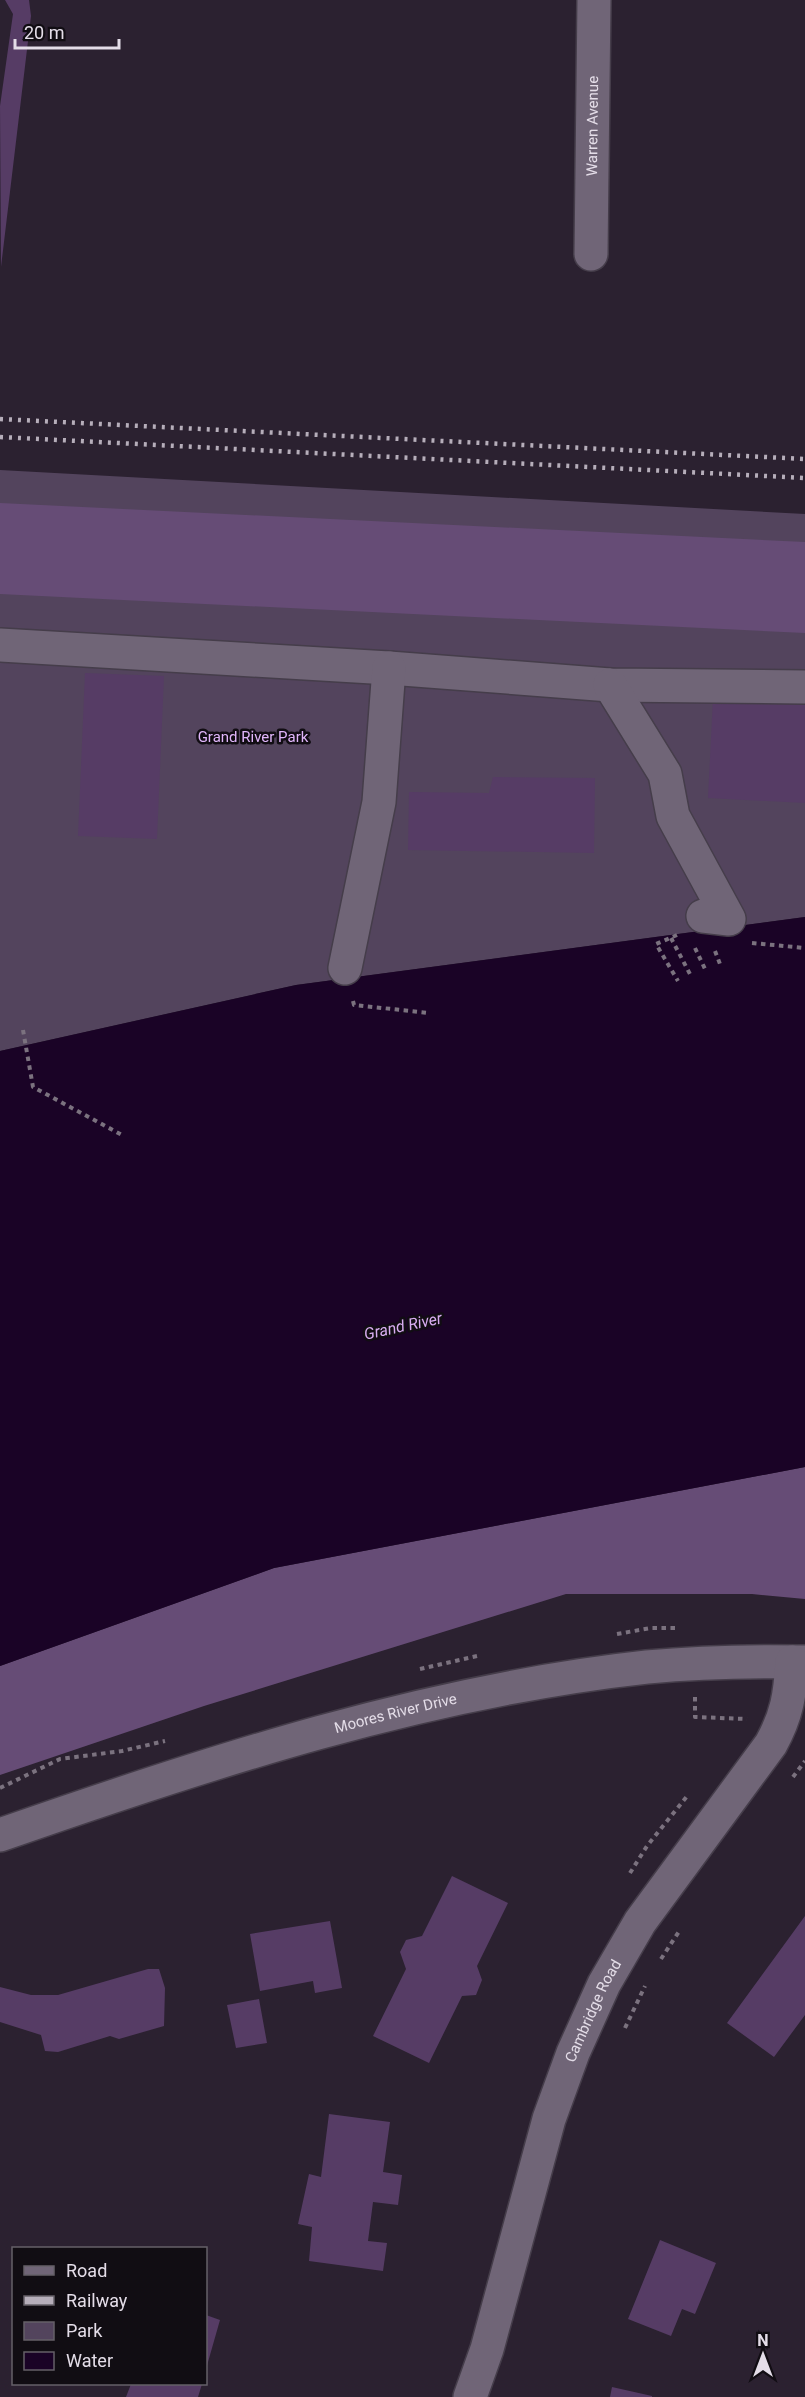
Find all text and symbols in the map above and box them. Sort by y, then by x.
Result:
scale bar [15,12,118,50]
text: 20 m [24,22,64,43]
street label: Warren Avenue [583,76,602,176]
park label: Grand River Park [198,728,309,746]
water label: Grand River [362,1308,445,1344]
street label: Moores River Drive [332,1690,458,1737]
street label: Cambridge Road [561,1956,625,2065]
legend [12,2247,207,2385]
text: Road [66,2260,107,2281]
text: Railway [66,2290,128,2311]
text: Park [66,2320,103,2341]
north arrow [733,2325,793,2385]
text: N [757,2331,769,2350]
text: Water [66,2350,113,2371]

